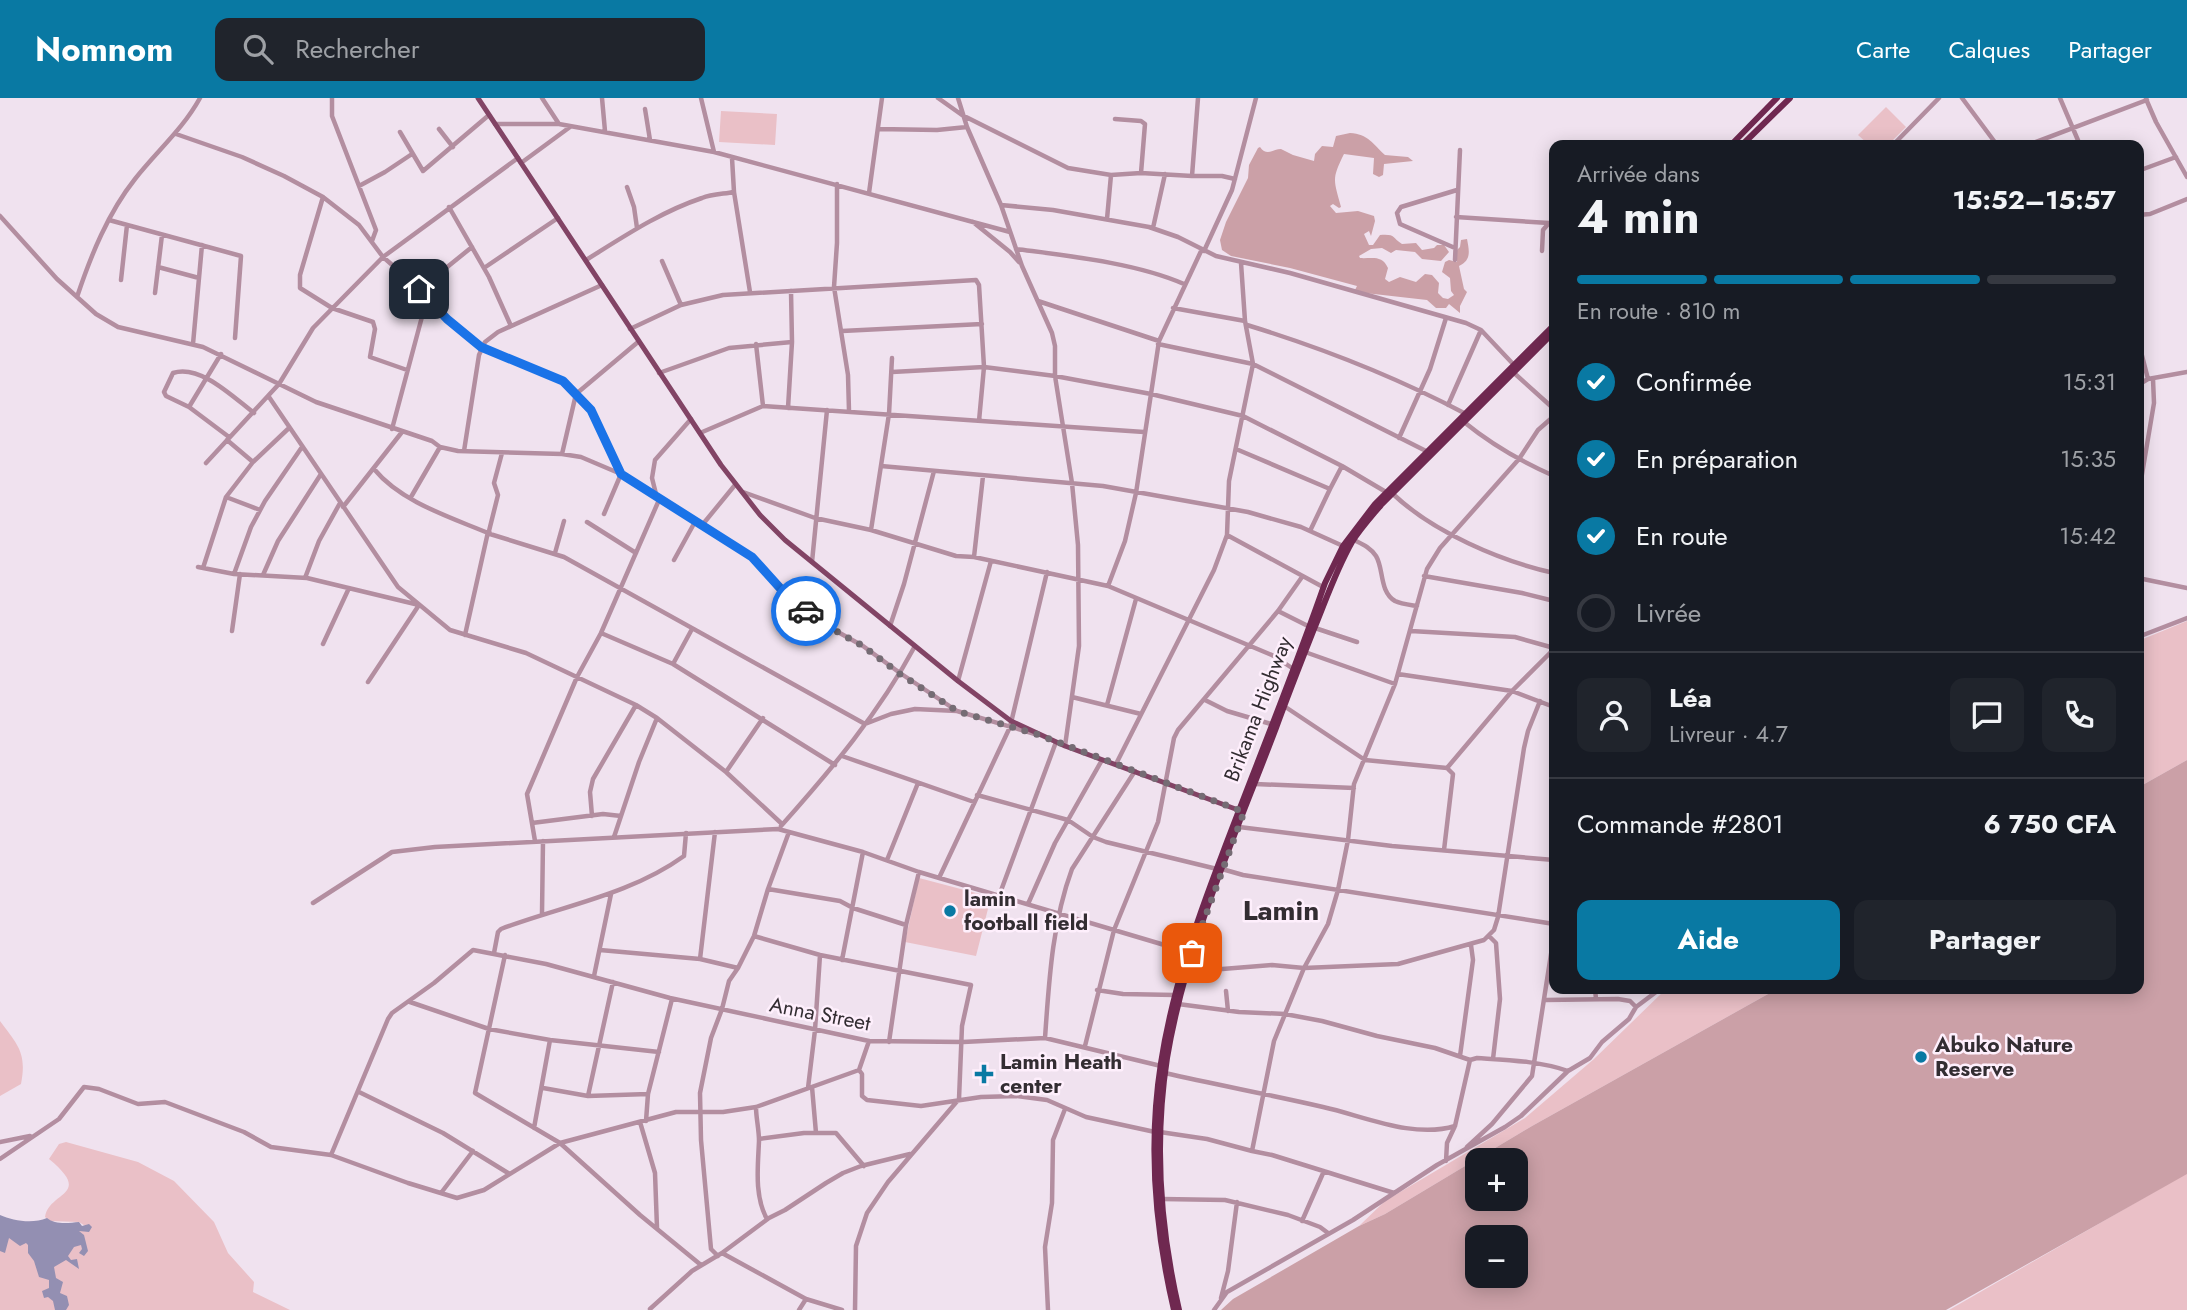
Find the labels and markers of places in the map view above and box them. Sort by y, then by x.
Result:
pin [389,259,449,319]
place label: lamin football field [964,884,1088,938]
marker: lamin football field [942,903,958,919]
pin [1162,923,1222,983]
place label: Abuko Nature Reserve [1934,1030,2073,1084]
place label: Lamin Heath center [1000,1047,1122,1101]
marker: Abuko Nature Reserve [1913,1049,1929,1065]
marker: Lamin Heath center [974,1064,994,1084]

